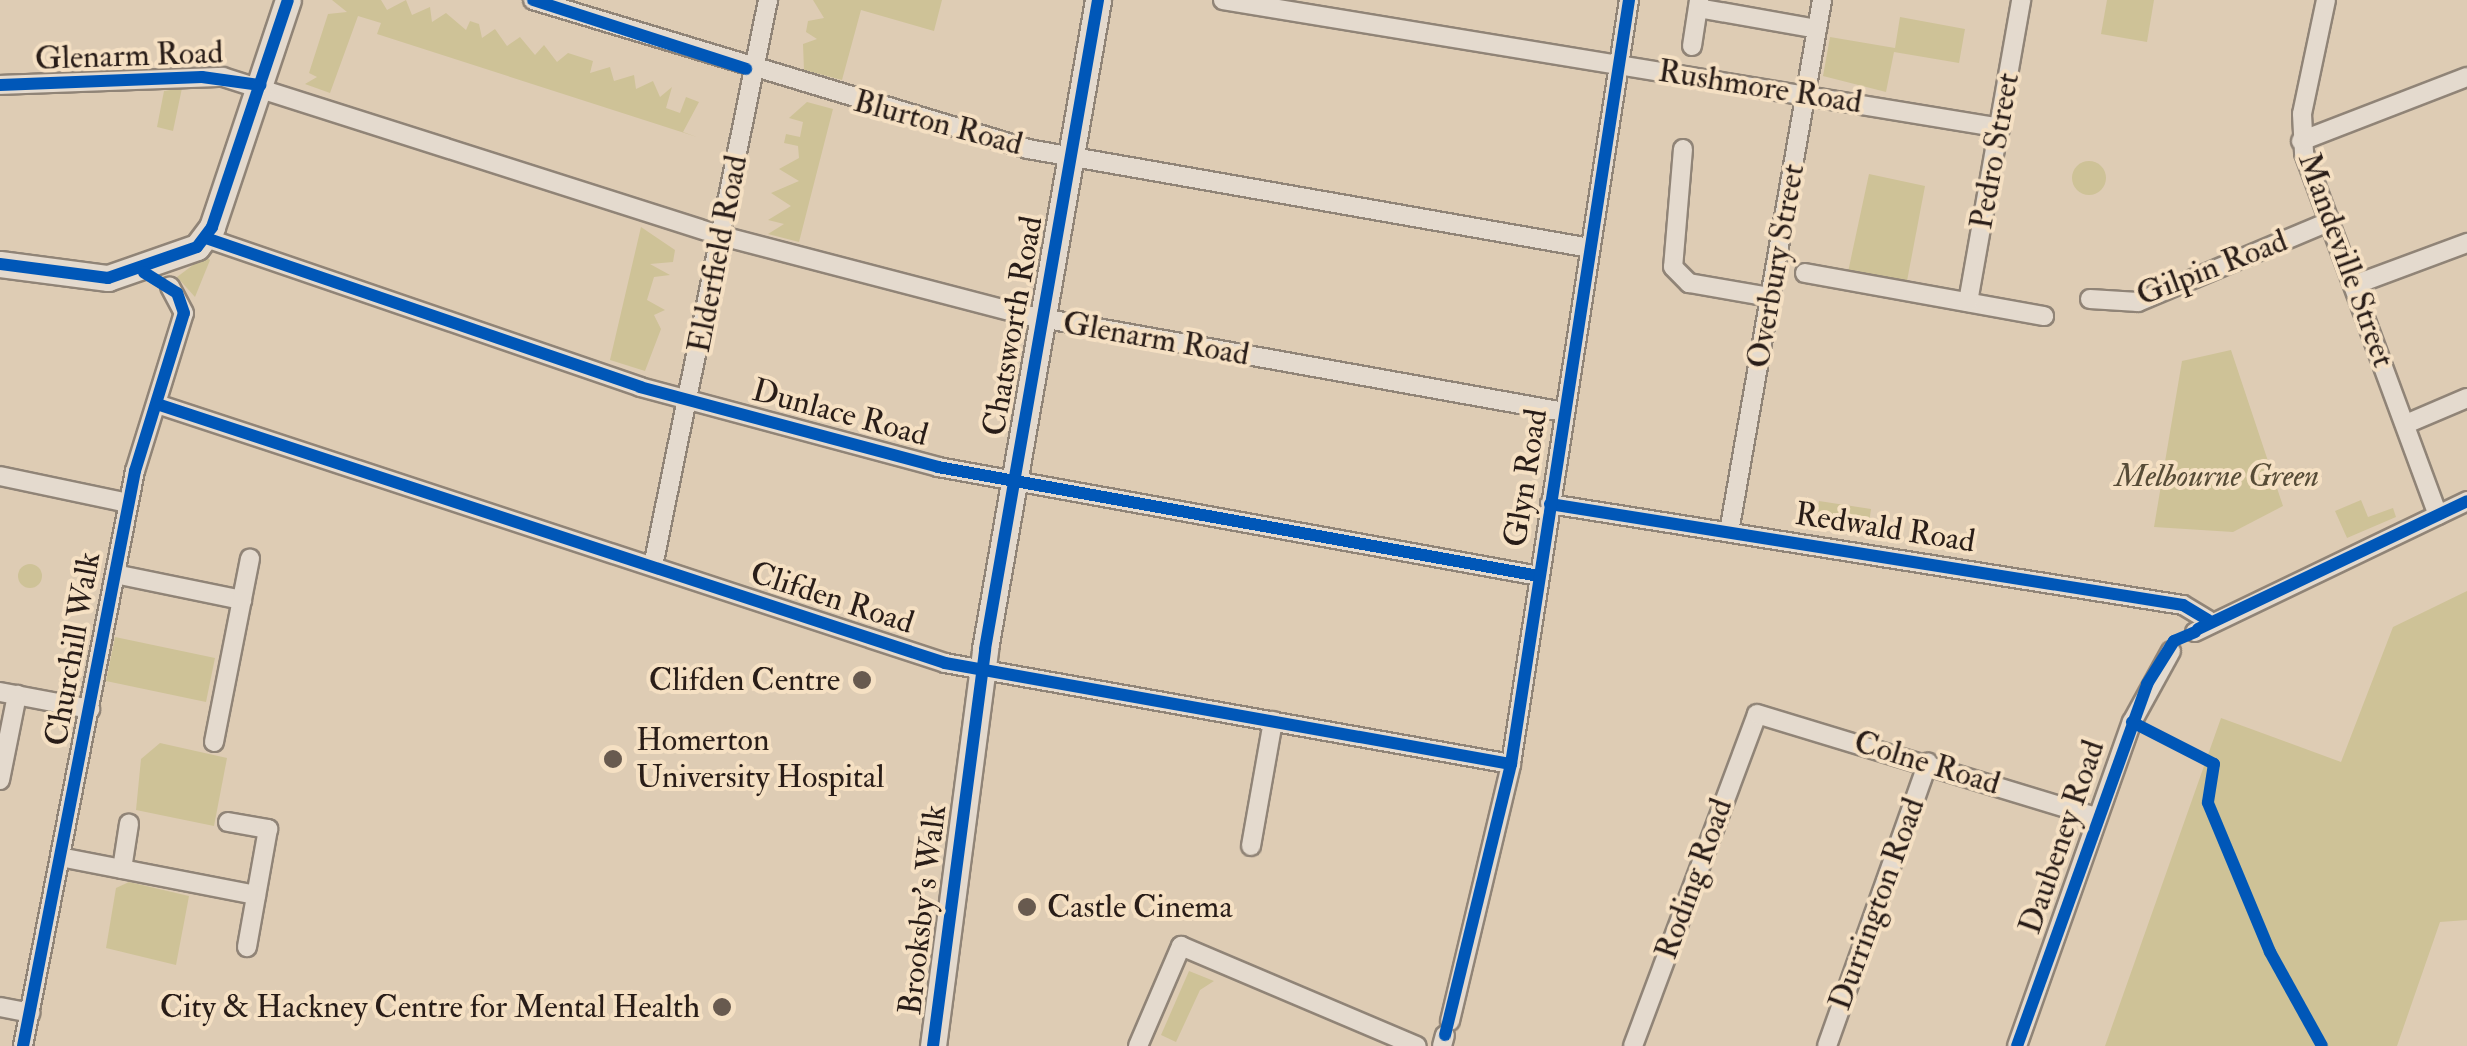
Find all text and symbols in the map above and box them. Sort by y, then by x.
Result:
street label: Glenarm Road [34,34,224,78]
street label: Rushmore Road [1655,52,1865,122]
street label: Pedro Street [1962,70,2028,232]
street label: Blurton Road [849,82,1027,164]
street label: Mandeville Street [2289,148,2403,372]
street label: Elderfield Road [680,152,756,356]
street label: Overbury Street [1739,161,1813,371]
street label: Chatsworth Road [975,213,1051,439]
street label: Gilpin Road [2131,222,2293,314]
street label: Glenarm Road [1060,304,1252,374]
street label: Dunlace Road [748,371,932,455]
street label: Glyn Road [1496,406,1556,550]
park label: Melbourne Green [2115,457,2319,495]
street label: Redwald Road [1792,495,1978,561]
street label: Churchill Walk [37,549,109,749]
street label: Clifden Road [745,554,919,642]
place label: Clifden Centre [649,661,840,699]
marker: Clifden Centre [849,667,875,693]
place label: Homerton University Hospital [636,722,884,797]
street label: Colne Road [1849,723,2005,803]
street label: Daubeney Road [2011,735,2113,939]
marker: Homerton University Hospital [600,746,626,772]
street label: Roding Road [1647,793,1741,965]
street label: Durrington Road [1821,793,1933,1015]
street label: Brooksby's Walk [891,803,955,1017]
place label: Castle Cinema [1047,888,1233,926]
marker: Castle Cinema [1016,896,1038,918]
place label: City & Hackney Centre for Mental Health [160,988,700,1026]
marker: City & Hackney Centre for Mental Health [709,994,735,1020]

